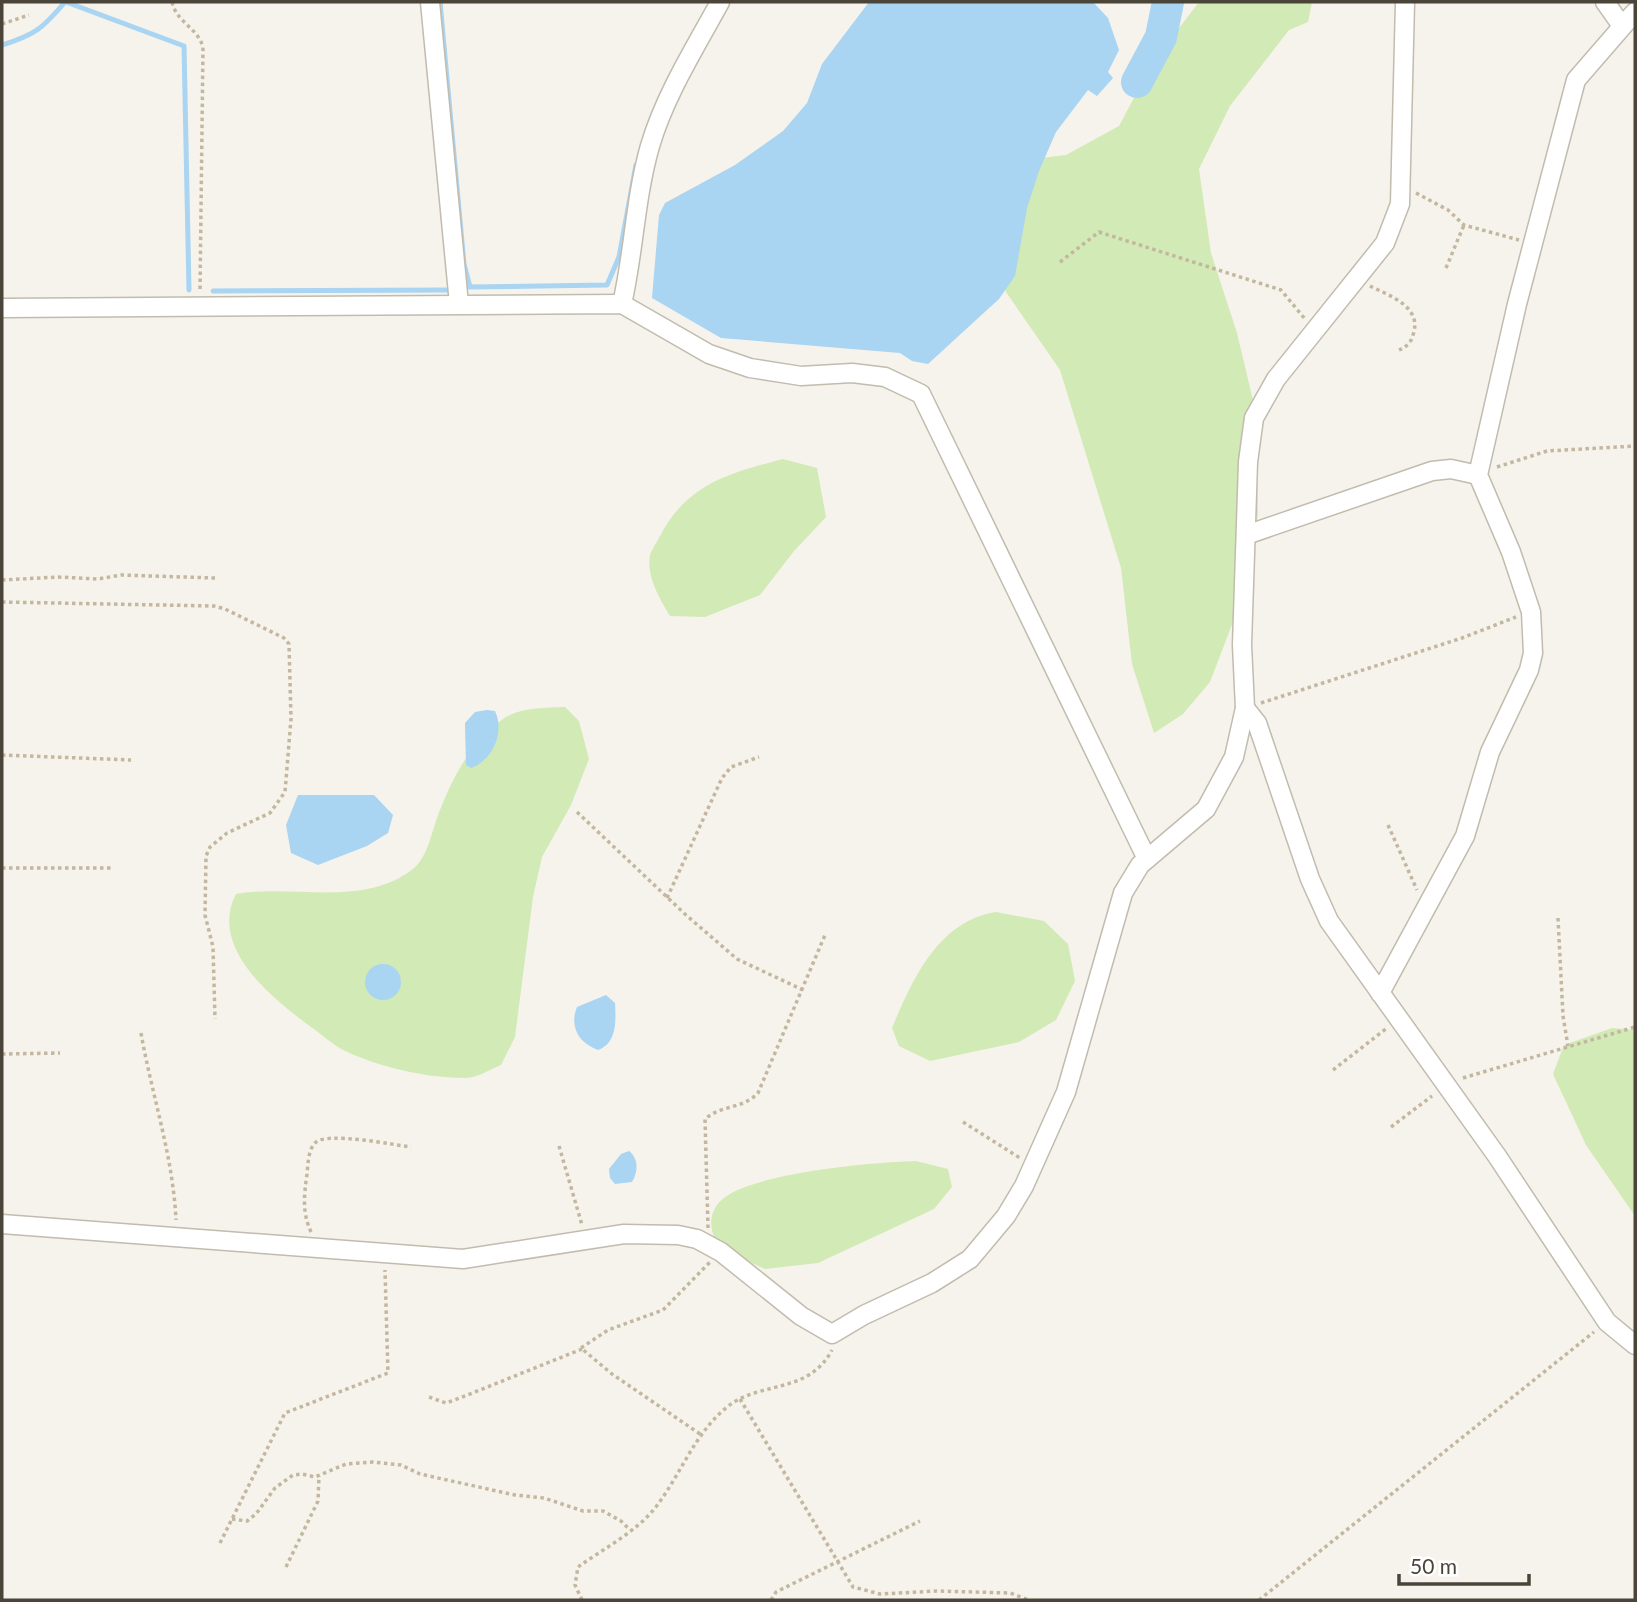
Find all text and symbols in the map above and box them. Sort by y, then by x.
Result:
scale bar [1399,1542,1528,1586]
text: 50 m [1410,1553,1457,1578]

